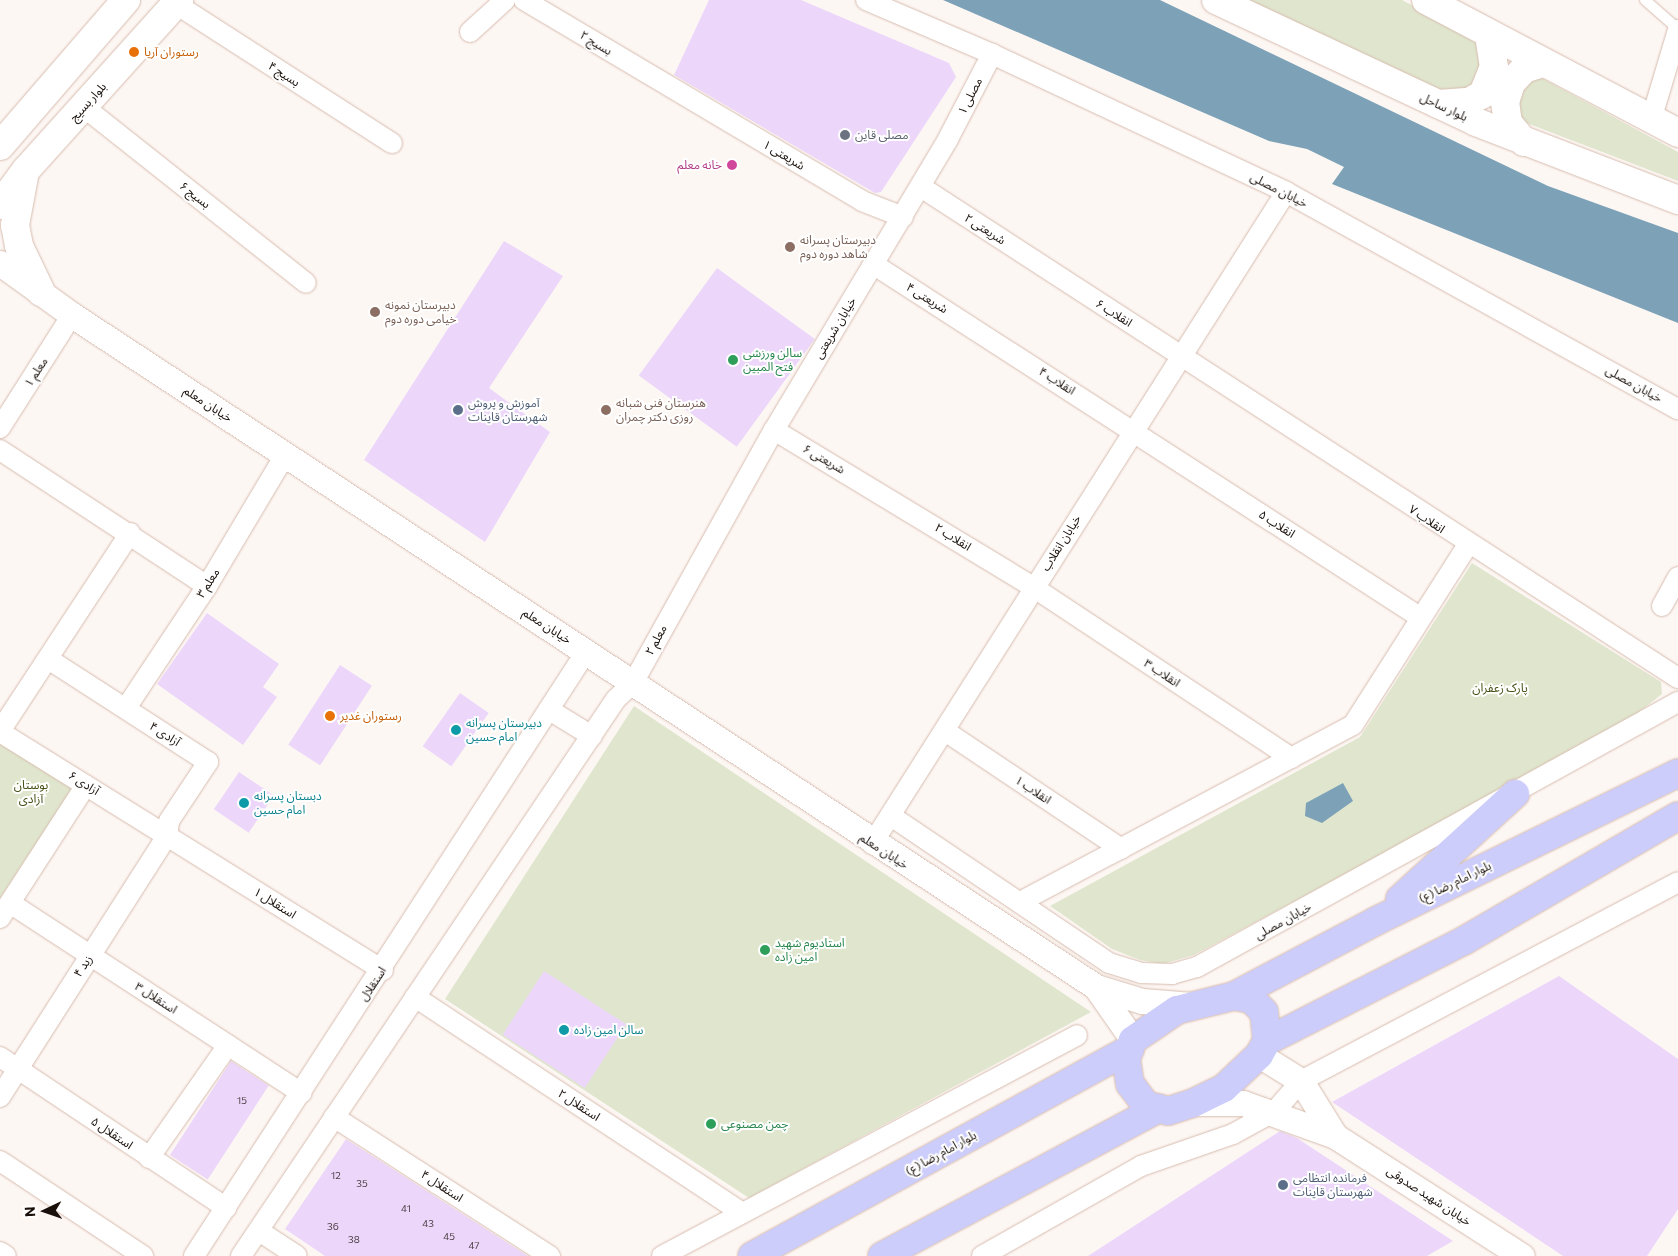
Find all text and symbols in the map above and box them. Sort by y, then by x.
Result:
street label: بسیج ۲ [577,28,615,58]
place label: رستوران آریا [144,45,199,59]
marker: رستوران آریا [128,46,140,58]
street label: بسیج ۴ [265,58,303,90]
street label: مصلی ۱ [955,75,985,117]
street label: بلوار بسیج [67,79,109,125]
street label: بلوار ساحل [1418,90,1470,124]
place label: مصلی قاین [855,128,909,142]
marker: مصلی قاین [839,129,851,141]
street label: شریعتی ۱ [761,137,807,173]
place label: خانه معلم [677,158,722,172]
marker: خانه معلم [726,159,738,171]
street label: خیابان مصلی [1248,169,1310,211]
street label: بسیج ۶ [177,179,213,211]
street label: شریعتی ۲ [962,210,1008,248]
place label: دبیرستان پسرانه شاهد دوره دوم [800,233,876,261]
marker: دبیرستان پسرانه شاهد دوره دوم [784,241,796,253]
street label: شریعتی ۴ [904,280,950,316]
street label: خیابان شریعتی [811,295,859,361]
street label: انقلاب ۶ [1093,296,1135,330]
place label: دبیرستان نمونه خیامی دوره دوم [385,298,457,326]
marker: دبیرستان نمونه خیامی دوره دوم [369,306,381,318]
place label: سالن ورزشی فتح المبین [743,346,802,374]
marker: سالن ورزشی فتح المبین [727,354,739,366]
street label: معلم ۱ [21,355,51,389]
street label: خیابان مصلی [1603,363,1665,405]
street label: انقلاب ۴ [1036,364,1078,398]
street label: خیابان معلم [181,383,235,425]
place label: آموزش و پروش شهرستان قاینات [468,396,548,424]
place label: هنرستان فنی شبانه روزی دکتر چمران [616,396,706,424]
marker: آموزش و پروش شهرستان قاینات [452,404,464,416]
marker: هنرستان فنی شبانه روزی دکتر چمران [600,404,612,416]
street label: شریعتی ۶ [800,441,848,477]
street label: انقلاب ۷ [1406,502,1448,536]
street label: انقلاب ۵ [1256,507,1298,541]
street label: خیابان انقلاب [1038,512,1084,574]
street label: انقلاب ۲ [932,520,974,554]
street label: معلم ۳ [193,566,223,600]
street label: خیابان معلم [520,605,574,647]
street label: معلم ۲ [642,622,670,658]
street label: انقلاب ۳ [1141,656,1183,690]
park label: پارک زعفران [1472,681,1528,695]
place label: رستوران غدیر [340,709,402,723]
marker: رستوران غدیر [324,710,336,722]
place label: دبیرستان پسرانه امام حسین [466,716,542,744]
street label: آزادی ۴ [147,719,183,749]
marker: دبیرستان پسرانه امام حسین [450,724,462,736]
street label: آزادی ۶ [66,768,102,798]
street label: انقلاب ۱ [1012,773,1054,807]
park label: بوستان آزادی [14,778,48,806]
place label: دبستان پسرانه امام حسین [254,789,322,817]
marker: دبستان پسرانه امام حسین [238,797,250,809]
street label: خیابان معلم [857,830,911,872]
street label: بلوار امام رضا (ع) [1416,858,1494,906]
street label: استقلال ۱ [251,884,299,922]
street label: خیابان مصلی [1252,900,1314,942]
place label: استادیوم شهید امین زاده [775,936,845,964]
marker: استادیوم شهید امین زاده [759,944,771,956]
street label: زید ۴ [71,952,95,980]
street label: استقلال [357,964,389,1004]
street label: استقلال ۳ [132,979,180,1017]
place label: سالن امین زاده [574,1023,643,1037]
marker: سالن امین زاده [558,1024,570,1036]
street label: استقلال ۲ [555,1086,603,1124]
house number: 15 [237,1095,247,1107]
street label: استقلال ۵ [88,1114,136,1152]
place label: چمن مصنوعی [721,1117,788,1131]
marker: چمن مصنوعی [705,1118,717,1130]
street label: بلوار امام رضا (ع) [903,1128,979,1178]
street label: خیابان شهید صدوقی [1384,1163,1474,1229]
street label: استقلال ۴ [418,1167,466,1205]
house number: 12 [331,1170,341,1182]
place label: فرمانده انتظامی شهرستان قاینات [1293,1171,1373,1199]
house number: 35 [356,1178,368,1190]
marker: فرمانده انتظامی شهرستان قاینات [1277,1179,1289,1191]
north arrow [20,1186,70,1236]
house number: 41 [401,1203,411,1215]
text: N [21,1206,38,1217]
house number: 43 [422,1218,434,1230]
house number: 36 [327,1221,339,1233]
house number: 45 [443,1231,455,1243]
house number: 38 [348,1234,360,1246]
house number: 47 [468,1240,480,1252]

